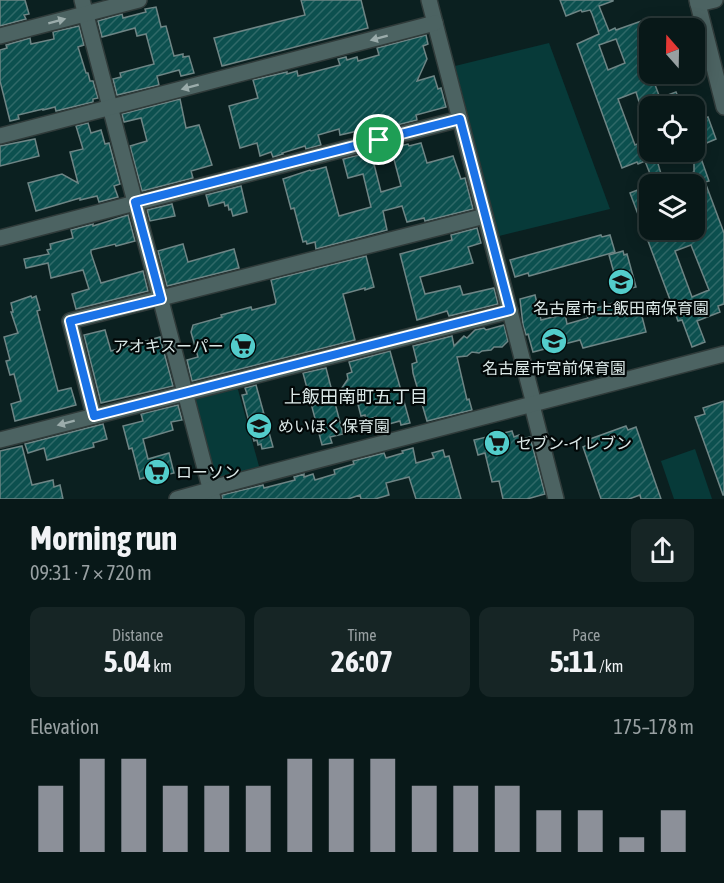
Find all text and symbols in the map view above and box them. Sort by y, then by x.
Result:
one-way arrow [47,16,66,26]
north arrow [639,18,705,84]
map controls [639,18,705,240]
one-way arrow [370,34,388,43]
one-way arrow [181,83,199,92]
button: locate [639,96,705,162]
pin [353,114,404,165]
icon: arrive [362,123,395,156]
button: layers [639,174,705,240]
school or university icon: 名古屋市上飯田南保育園 [606,267,636,297]
place label: 名古屋市上飯田南保育園 [533,299,709,317]
school or university icon: 名古屋市宮前保育園 [539,326,569,356]
supermarket icon: アオキスーパー [228,331,258,361]
place label: アオキスーパー [113,337,224,355]
place label: 名古屋市宮前保育園 [482,359,626,377]
district label: 上飯田南町五丁目 [284,386,428,407]
school or university icon: めいほく保育園 [244,411,274,441]
place label: めいほく保育園 [278,417,390,435]
one-way arrow [57,419,75,429]
supermarket icon: セブン-イレブン [482,428,512,458]
place label: セブン-イレブン [516,434,632,452]
supermarket icon: ローソン [142,457,172,487]
place label: ローソン [176,463,240,481]
text: Morning run [30,519,177,557]
button: share [631,519,694,582]
text: 09:31 · 7 × 720 m [30,561,152,584]
text: Distance [112,626,163,644]
text: Time [347,626,377,644]
text: Pace [572,626,600,644]
text: 5.04 [103,644,151,678]
text: 26:07 [331,644,393,678]
text: 5:11 [549,644,597,678]
text: km [151,657,172,675]
text: /km [597,657,623,675]
text: Elevation [30,715,99,738]
text: 175–178 m [613,715,694,738]

